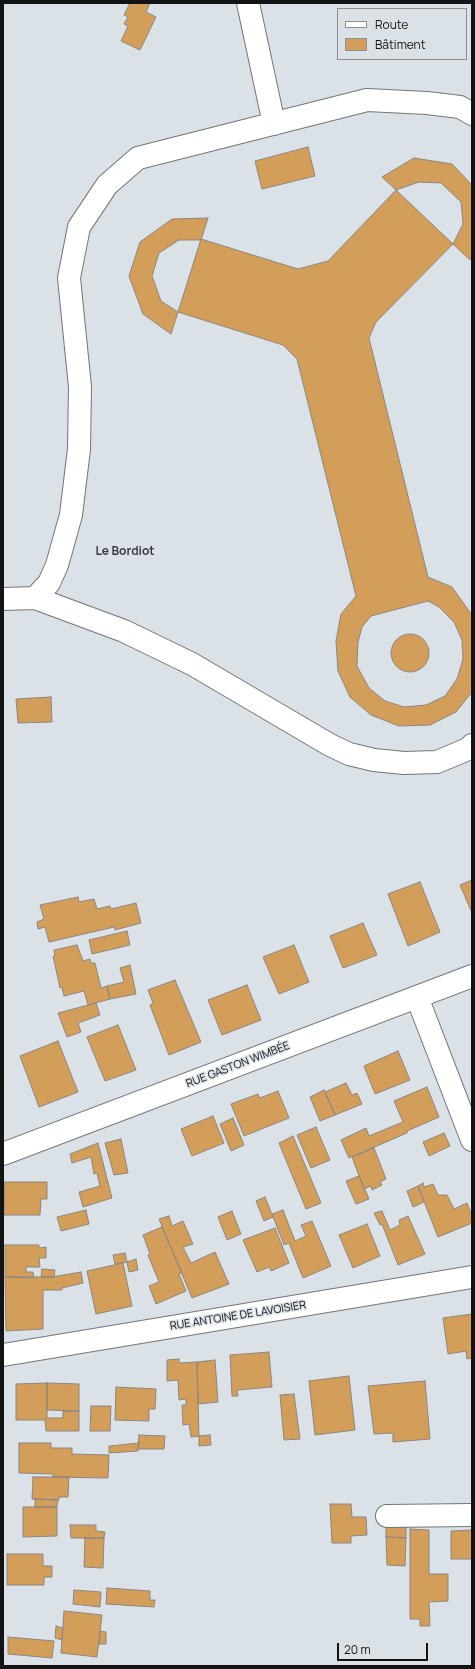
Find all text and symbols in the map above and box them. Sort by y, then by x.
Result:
legend [337,8,467,60]
text: Route [375,16,408,33]
text: Bâtiment [375,36,426,53]
district label: Le Bordiot [95,545,155,559]
street label: RUE GASTON WIMBÉE [184,1039,292,1091]
street label: RUE ANTOINE DE LAVOISIER [169,1299,307,1333]
scale bar [339,1635,430,1661]
text: 20 m [344,1641,371,1658]

